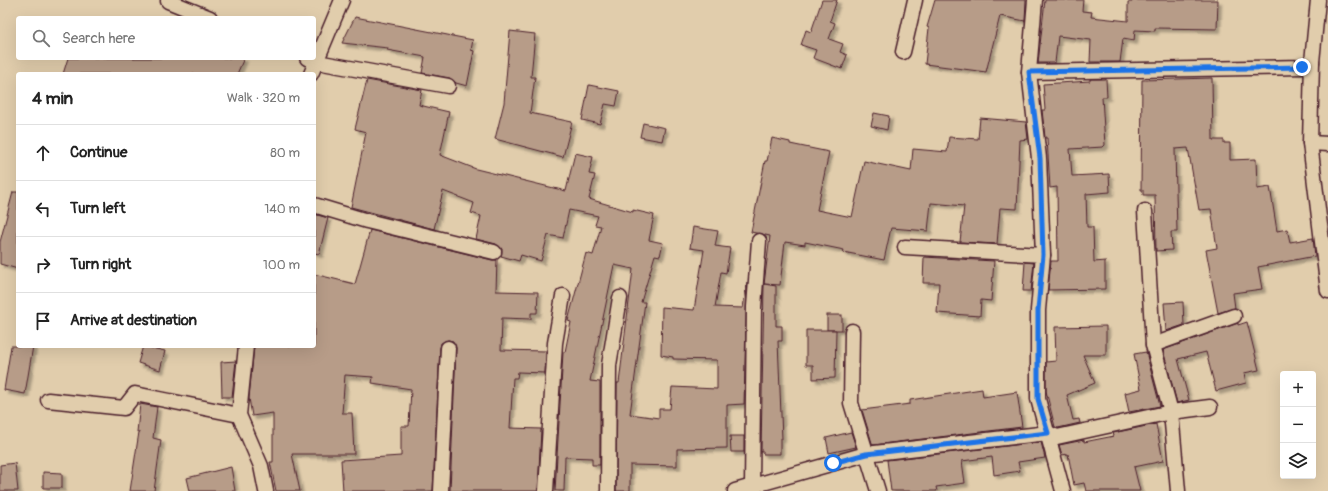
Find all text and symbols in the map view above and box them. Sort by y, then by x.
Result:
search box [16,16,316,60]
icon: search [30,27,52,49]
text: Search here [62,29,135,48]
route end [1293,58,1311,76]
text: 4 min [32,88,73,109]
text: Walk · 320 m [227,90,300,106]
icon: ahead [32,142,54,164]
text: Continue [70,143,128,162]
text: 80 m [270,145,300,161]
icon: left [32,198,54,220]
text: Turn left [70,199,126,218]
text: 140 m [264,201,300,217]
icon: right [32,254,54,276]
text: Turn right [70,255,131,274]
text: 100 m [263,257,300,273]
icon: arrive [32,310,54,332]
text: Arrive at destination [70,311,197,330]
map controls [1280,371,1316,479]
button: + [1280,371,1316,407]
button: − [1280,407,1316,443]
button: layers [1280,443,1316,479]
route start [824,454,842,472]

